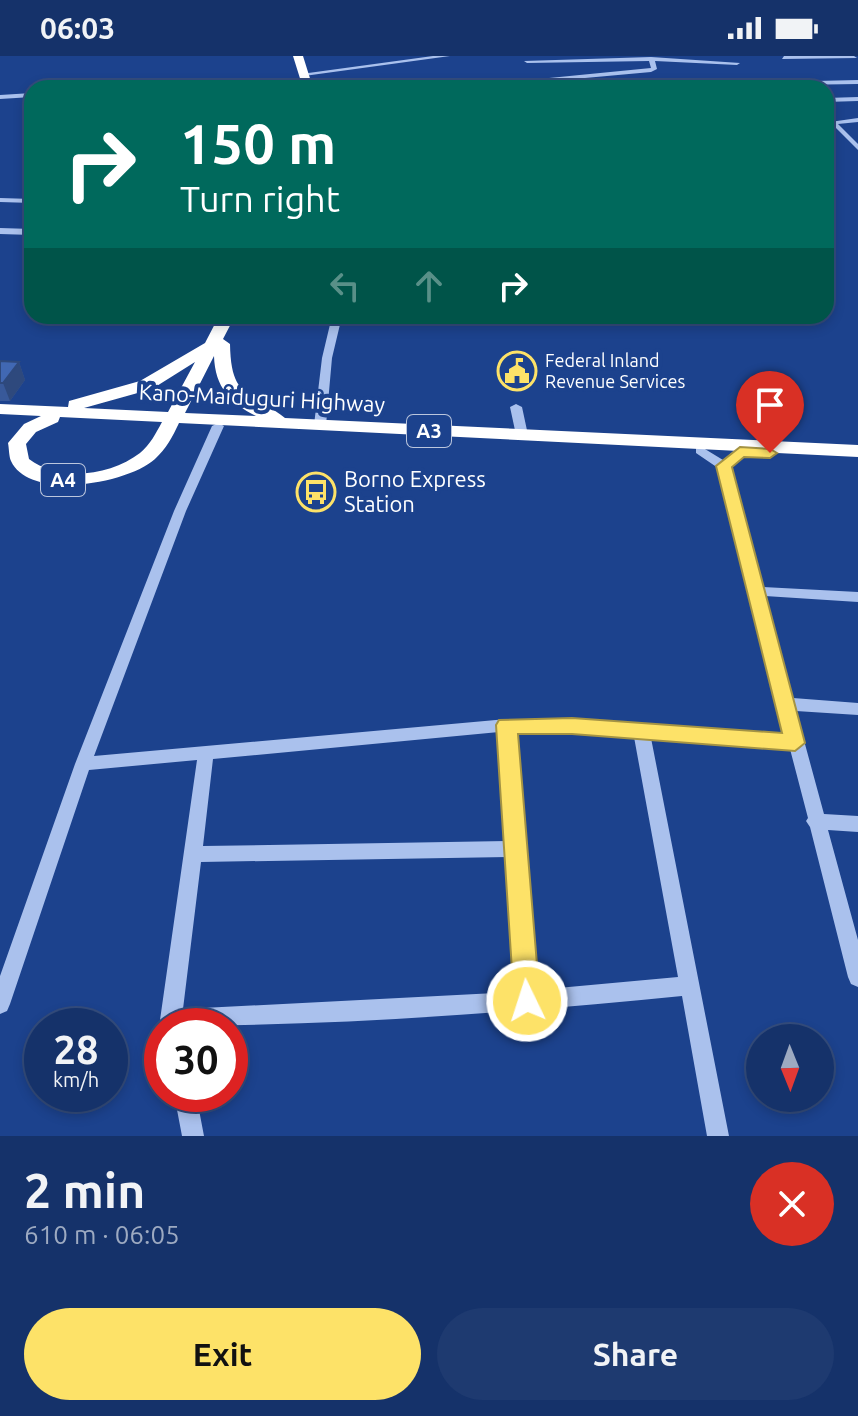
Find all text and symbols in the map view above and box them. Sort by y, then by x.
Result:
text: 06:03 [40,11,115,45]
icon: right [48,112,152,216]
text: 150 m [180,112,336,175]
text: Turn right [180,178,340,219]
icon: left [323,264,367,308]
icon: ahead [407,264,451,308]
icon: right [491,264,535,308]
public building icon: Federal Inland Revenue Services [496,350,538,392]
place label: Federal Inland Revenue Services [545,350,685,391]
pin [736,371,804,453]
street label: Kano-Maiduguri Highway [138,379,386,416]
icon: arrive [748,383,792,427]
road number: A3 [407,415,451,447]
road number: A4 [41,464,85,496]
place label: Borno Express Station [344,466,486,516]
bus stop icon: Borno Express Station [295,471,337,513]
position arrow [485,959,569,1043]
speed limit sign: 30 [144,1008,248,1112]
north arrow [746,1024,834,1112]
map controls [746,1024,834,1112]
text: 28 [53,1027,99,1072]
text: km/h [53,1068,99,1091]
button: close [750,1162,834,1246]
text: 2 min [24,1163,145,1217]
text: 610 m · 06:05 [24,1220,180,1249]
button: Exit [24,1308,421,1400]
button: Share [437,1308,834,1400]

